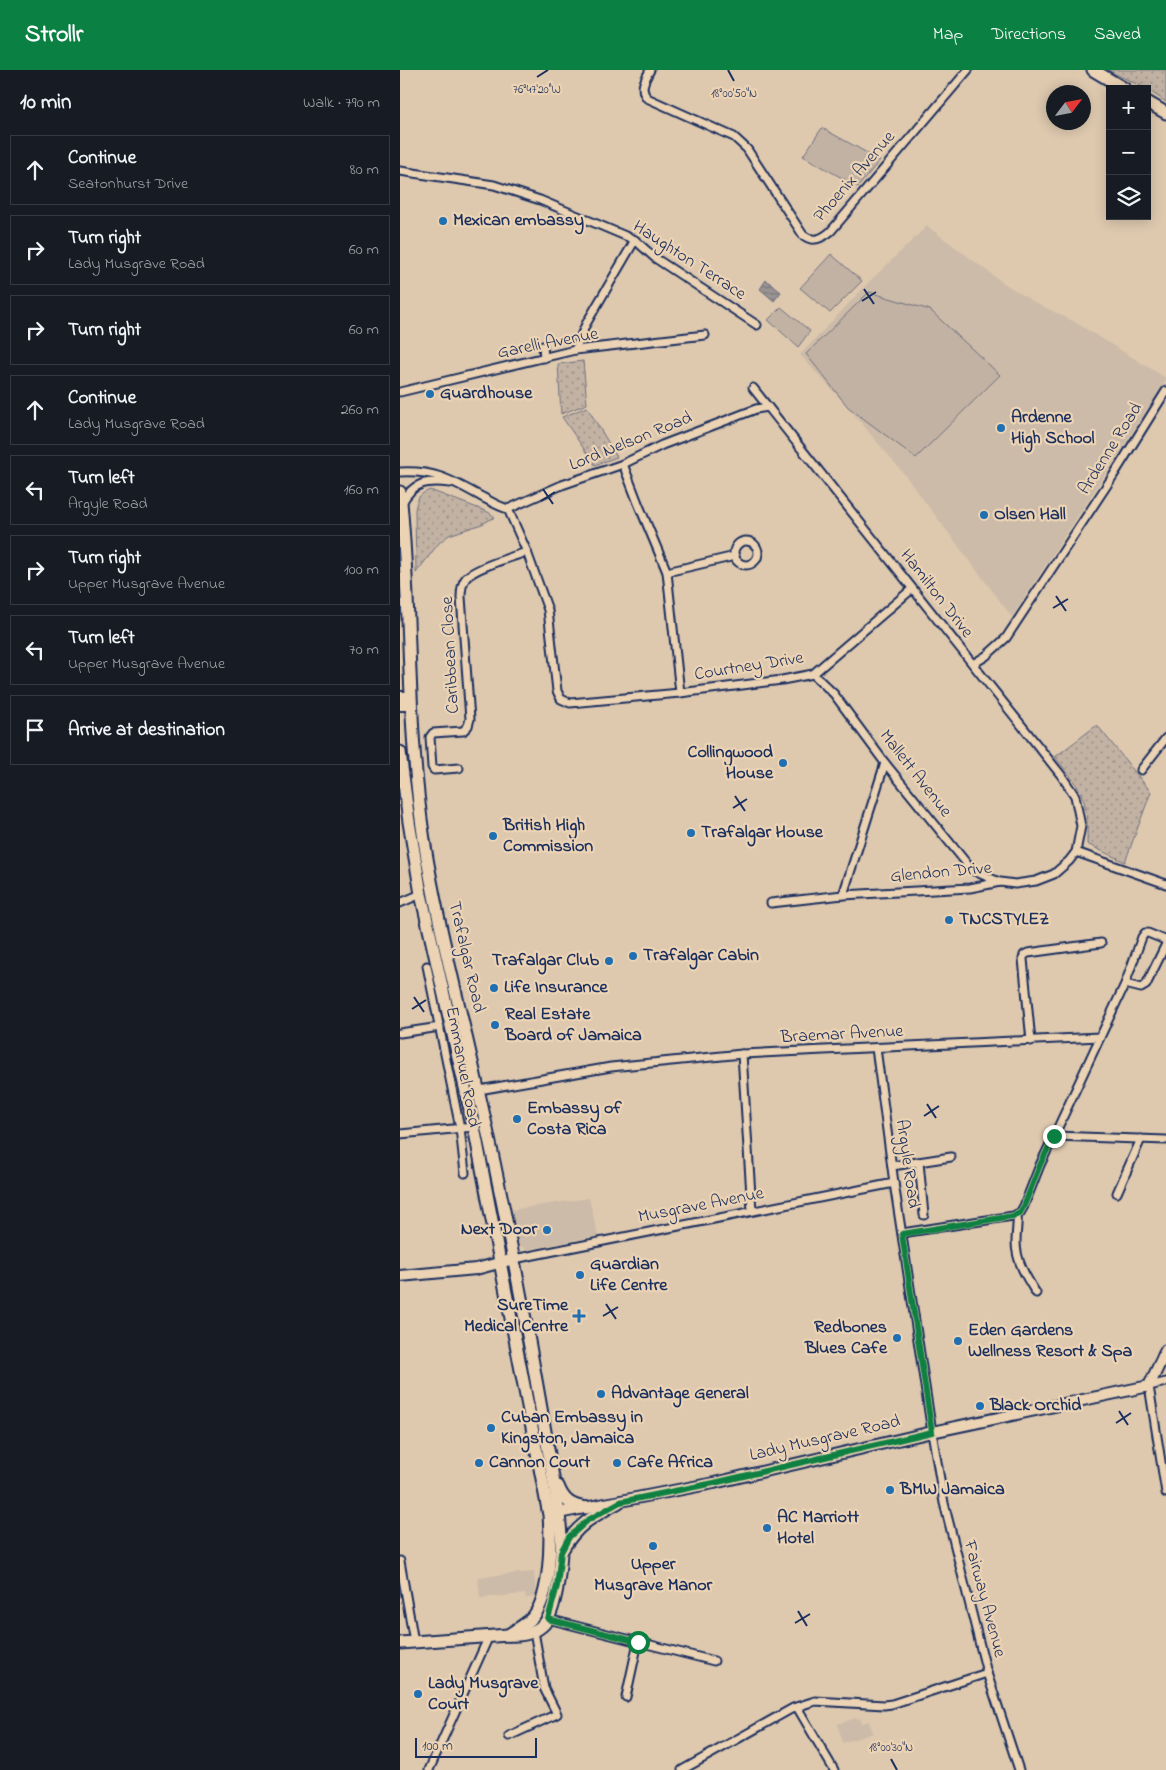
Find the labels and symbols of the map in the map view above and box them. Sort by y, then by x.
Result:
text: 76°47'20"W [513,81,561,99]
text: 18°00'50"N [711,85,757,103]
north arrow [1046,85,1091,130]
street label: Phoenix Avenue [808,125,903,228]
place label: Mexican embassy [453,208,584,235]
marker: Mexican embassy [437,215,449,227]
street label: Haughton Terrace [627,215,752,309]
street label: Garelli Avenue [495,321,602,367]
place label: Guardhouse [440,381,533,407]
marker: Guardhouse [424,388,436,400]
street label: Ardenne Road [1072,398,1150,500]
place label: Ardenne High School [1011,405,1094,453]
street label: Lord Nelson Road [566,406,696,478]
marker: Ardenne High School [995,422,1007,434]
place label: Olsen Hall [994,502,1066,528]
marker: Olsen Hall [978,509,990,521]
street label: Hamilton Drive [893,544,980,645]
street label: Caribbean Close [435,595,467,714]
street label: Courtney Drive [693,645,806,688]
street label: Mallett Avenue [872,725,958,824]
place label: Collingwood House [688,740,774,787]
marker: Collingwood House [777,757,789,769]
place label: British High Commission [502,813,593,860]
place label: Trafalgar House [701,820,824,847]
marker: Trafalgar House [685,827,697,839]
marker: British High Commission [487,830,499,842]
street label: Glendon Drive [889,856,994,890]
street label: Trafalgar Road [440,899,491,1016]
place label: TNCSTYLEZ [959,907,1049,933]
marker: TNCSTYLEZ [943,914,955,926]
place label: Trafalgar Cabin [643,943,759,970]
place label: Trafalgar Club [492,948,599,975]
marker: Trafalgar Cabin [627,950,639,962]
marker: Trafalgar Club [603,955,615,967]
place label: Life Insurance [504,975,608,1001]
marker: Life Insurance [488,982,500,994]
place label: Real Estate Board of Jamaica [504,1002,642,1049]
street label: Emmanuel Road [438,1004,486,1130]
marker: Real Estate Board of Jamaica [489,1019,501,1031]
street label: Braemar Avenue [779,1019,905,1051]
place label: Embassy of Costa Rica [527,1096,622,1143]
marker: Embassy of Costa Rica [511,1113,523,1125]
street label: Argyle Road [887,1118,926,1210]
route end [1043,1125,1066,1148]
street label: Musgrave Avenue [636,1181,767,1232]
place label: Next Door [461,1217,537,1243]
marker: Next Door [541,1224,553,1236]
place label: Guardian Life Centre [590,1252,668,1299]
marker: Guardian Life Centre [574,1269,586,1281]
place label: SureTime Medical Centre [464,1293,569,1340]
marker: SureTime Medical Centre [572,1309,586,1323]
place label: Redbones Blues Cafe [804,1315,888,1362]
place label: Eden Gardens Wellness Resort & Spa [968,1318,1133,1365]
marker: Redbones Blues Cafe [891,1332,903,1344]
marker: Eden Gardens Wellness Resort & Spa [952,1335,964,1347]
place label: Advantage General [611,1381,749,1408]
marker: Advantage General [595,1388,607,1400]
place label: Black Orchid [989,1393,1082,1419]
marker: Black Orchid [974,1400,986,1412]
place label: Cuban Embassy in Kingston, Jamaica [501,1405,643,1453]
street label: Lady Musgrave Road [747,1409,903,1470]
marker: Cuban Embassy in Kingston, Jamaica [485,1422,497,1434]
place label: Cannon Court [489,1450,591,1476]
place label: Cafe Africa [627,1450,713,1476]
marker: Cannon Court [473,1457,485,1469]
marker: Cafe Africa [611,1457,623,1469]
place label: BMW Jamaica [899,1477,1005,1503]
marker: BMW Jamaica [884,1484,896,1496]
place label: AC Marriott Hotel [777,1505,860,1552]
marker: AC Marriott Hotel [761,1522,773,1534]
street label: Fairway Avenue [956,1537,1012,1661]
marker: Upper Musgrave Manor [647,1540,659,1552]
place label: Upper Musgrave Manor [594,1552,713,1600]
route start [627,1631,650,1654]
place label: Lady Musgrave Court [428,1671,539,1718]
marker: Lady Musgrave Court [412,1688,424,1700]
scale bar [415,1735,538,1758]
text: 18°00'30"N [869,1739,913,1757]

